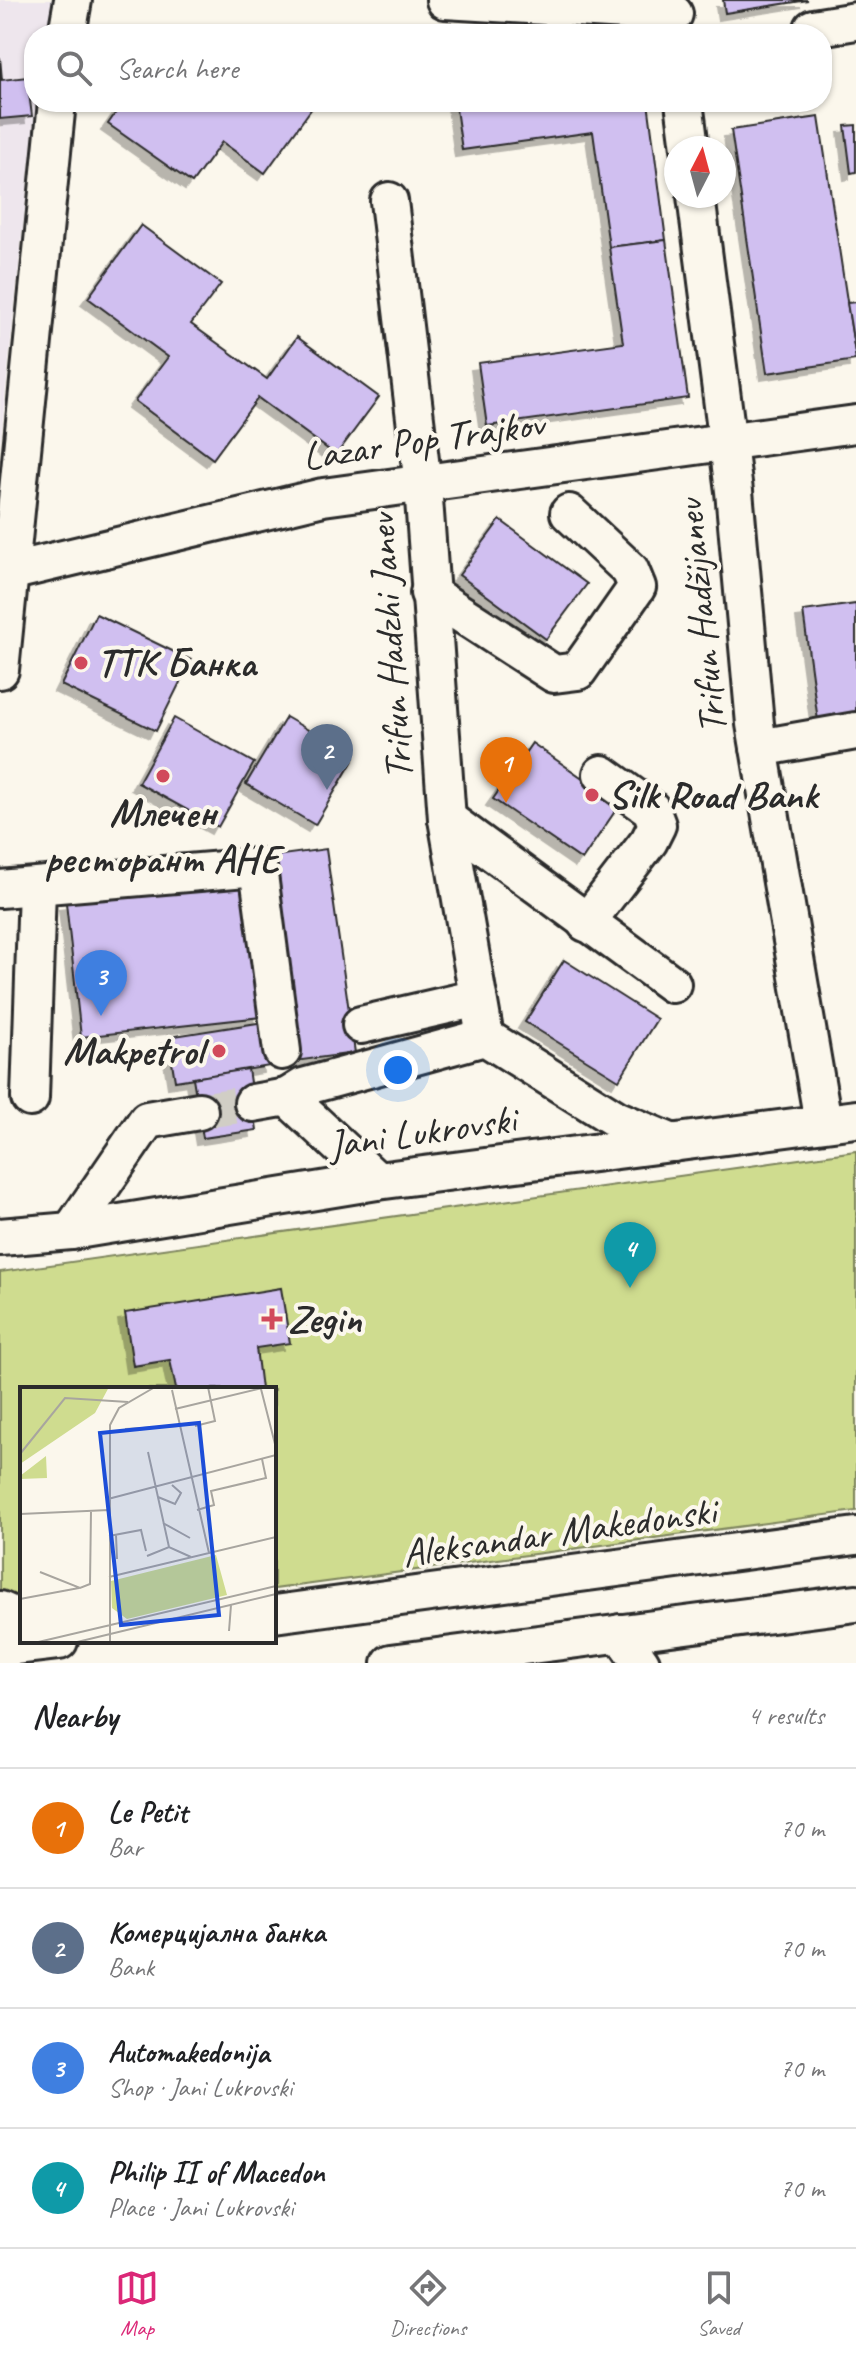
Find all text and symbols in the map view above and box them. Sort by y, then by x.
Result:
search box [24,24,832,112]
icon: search [52,46,96,90]
text: Search here [116,49,238,87]
north arrow [664,136,736,208]
street label: Lazar Pop Trajkov [300,398,550,482]
street label: Trifun Hadžijanev [663,494,738,736]
street label: Trifun Hadzhi Janev [356,510,424,782]
place label: ТТК Банка [97,638,259,688]
marker: ТТК Банка [72,654,90,672]
pin: 2 [301,724,353,790]
pin: 1 [480,737,532,803]
marker: Млечен ресторант АНЕ [154,767,172,785]
place label: Silk Road Bank [608,770,820,820]
marker: Silk Road Bank [583,786,601,804]
place label: Млечен ресторант АНЕ [45,788,286,884]
pin: 3 [75,950,127,1016]
place label: Makpetrol [63,1026,210,1076]
marker: Makpetrol [210,1042,228,1060]
your location [378,1050,418,1090]
street label: Jani Lukrovski [323,1093,523,1170]
pin: 4 [604,1222,656,1288]
place label: Zegin [288,1294,362,1344]
marker: Zegin [263,1310,281,1328]
inset map [20,1387,276,1643]
street label: Aleksandar Makedonski [399,1485,723,1579]
text: Nearby [32,1694,118,1737]
text: 4 results [748,1699,824,1732]
text: Le Petit [108,1793,187,1831]
text: 1 [52,1812,64,1845]
text: 70 m [780,1812,824,1845]
text: Bar [108,1831,142,1864]
text: Комерцијална банка [108,1913,325,1951]
text: 2 [52,1932,64,1965]
text: 70 m [780,1932,824,1965]
text: Bank [108,1951,154,1984]
text: Automakedonija [108,2033,269,2071]
text: 3 [52,2052,64,2085]
text: 70 m [780,2052,824,2085]
text: Shop · Jani Lukrovski [108,2071,292,2104]
text: Philip II of Macedon [108,2153,325,2191]
text: 4 [52,2172,64,2205]
text: 70 m [780,2172,824,2205]
text: Place · Jani Lukrovski [108,2191,294,2224]
tab: Map [115,2266,159,2342]
tab: Directions [390,2266,466,2342]
tab: Saved [697,2266,741,2342]

